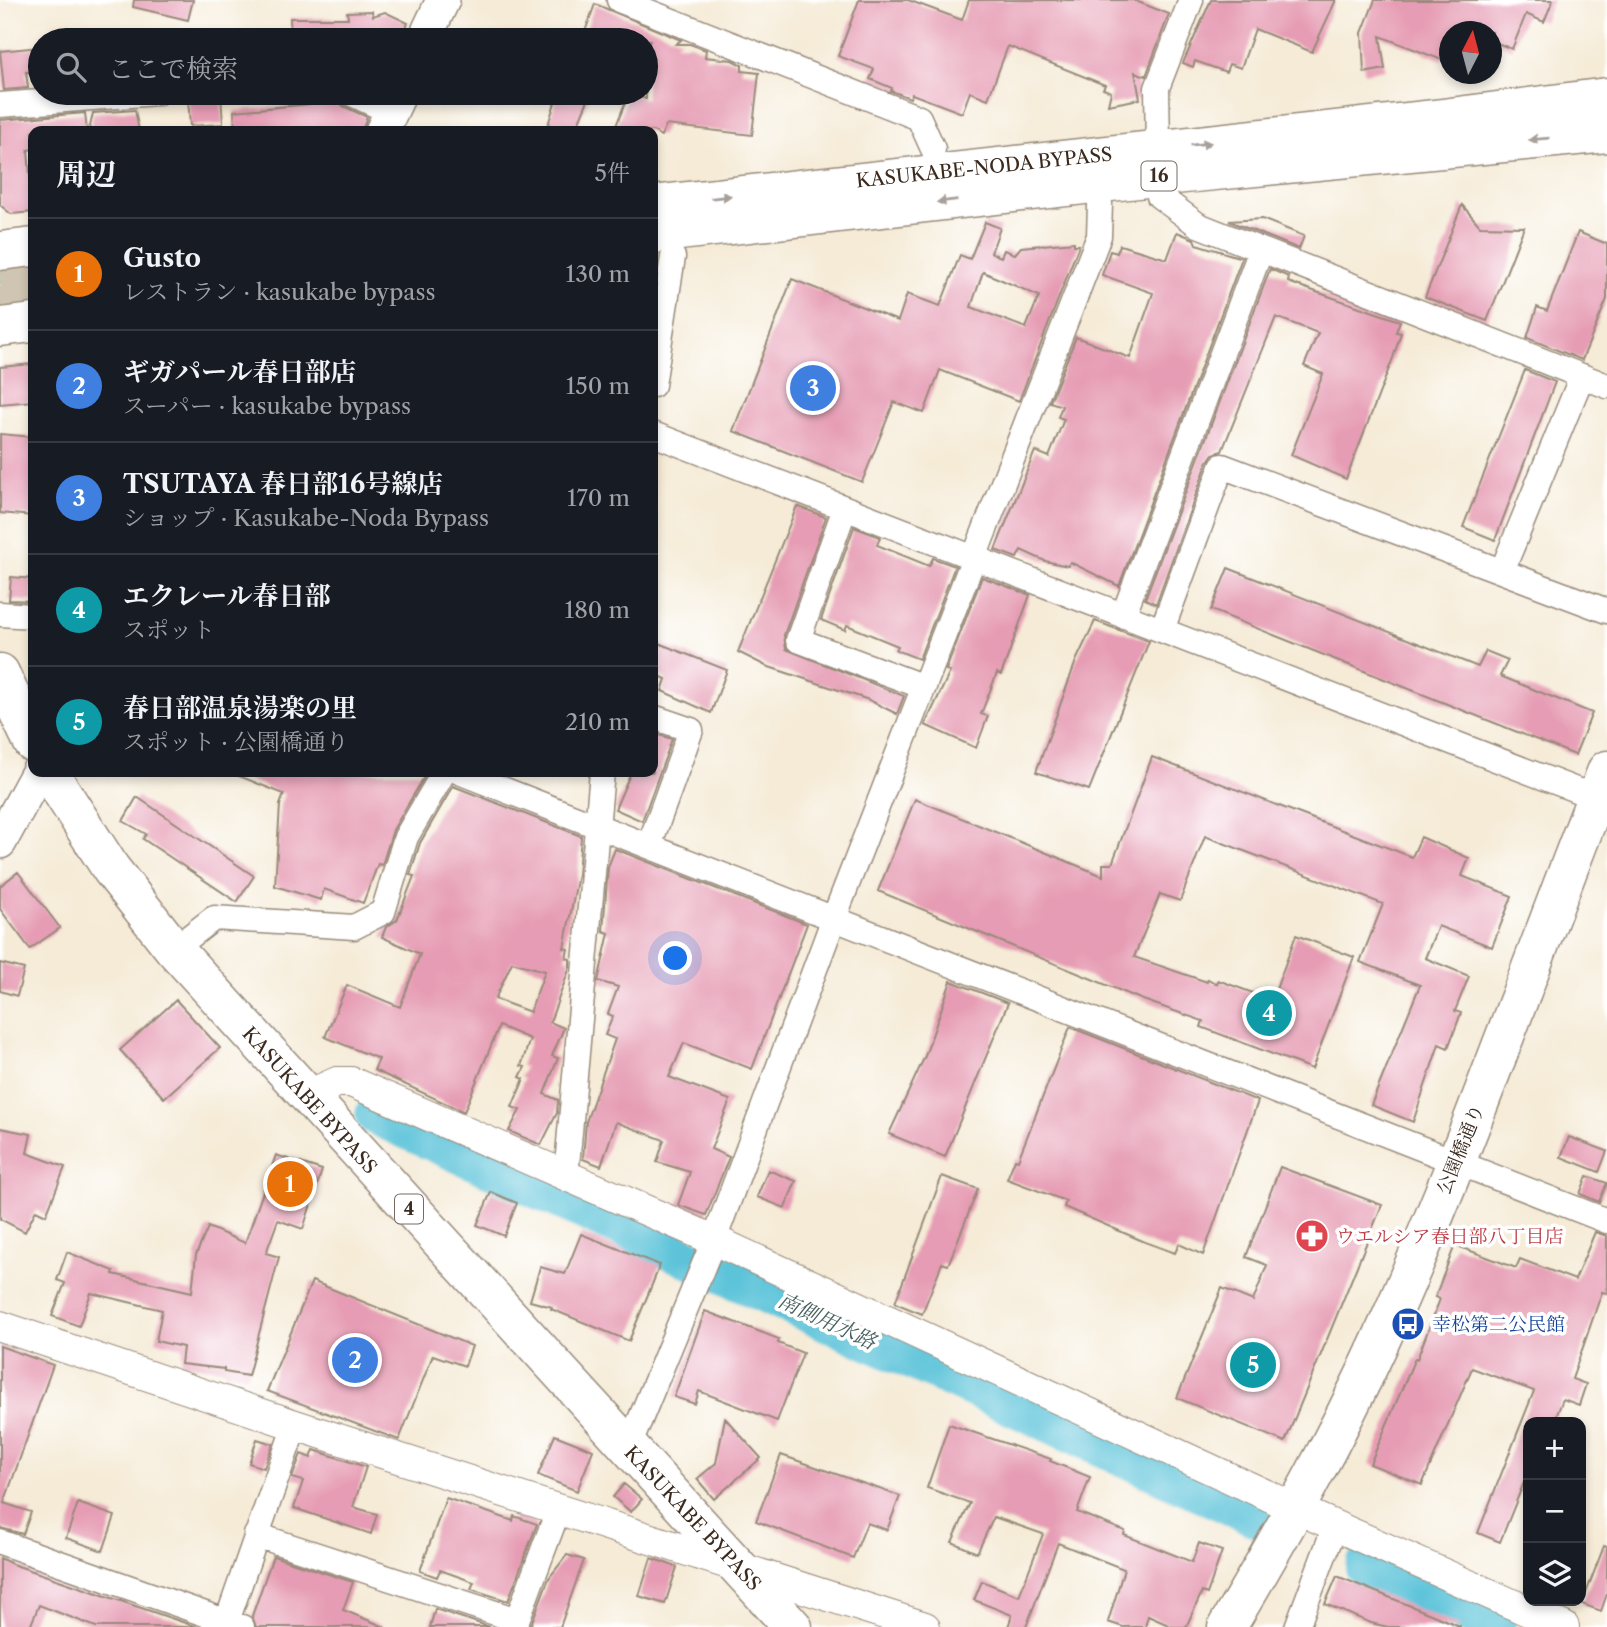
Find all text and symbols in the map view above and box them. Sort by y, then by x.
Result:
north arrow [1439,21,1502,84]
search box [28,28,658,105]
icon: search [52,48,90,86]
text: ここで検索 [108,53,238,85]
one-way arrow [1528,134,1550,145]
one-way arrow [1190,138,1212,149]
street label: KASUKABE-NODA BYPASS [855,143,1113,192]
text: 周辺 [56,156,116,193]
text: 5件 [595,159,630,187]
road number: 16 [1142,162,1176,190]
one-way arrow [710,191,732,202]
one-way arrow [936,196,958,207]
text: Gusto [123,242,201,274]
text: 1 [74,260,84,288]
text: 130 m [566,260,630,288]
text: レストラン · kasukabe bypass [123,278,436,306]
text: ギガパール春日部店 [123,356,356,388]
pin: 3 [790,362,836,414]
text: 2 [72,372,86,400]
text: 150 m [566,372,630,400]
text: スーパー · kasukabe bypass [123,392,411,420]
text: TSUTAYA 春日部16号線店 [123,468,443,500]
text: 3 [73,484,86,512]
text: 170 m [567,484,630,512]
text: ショップ · Kasukabe-Noda Bypass [123,504,489,532]
text: エクレール春日部 [123,580,330,612]
text: 4 [72,596,86,624]
text: 180 m [565,596,630,624]
text: スポット [123,616,215,644]
text: 春日部温泉湯楽の里 [123,692,357,724]
text: 5 [73,708,85,736]
text: 210 m [565,708,630,736]
text: スポット · 公園橋通り [123,728,349,756]
your location [658,941,692,975]
pin: 4 [1246,987,1292,1039]
street label: KASUKABE BYPASS [238,1022,382,1179]
street label: 公園橋通り [1432,1101,1489,1198]
pin: 1 [267,1158,313,1210]
road number: 4 [395,1194,423,1224]
pharmacy icon: ウエルシア春日部八丁目店 [1293,1217,1331,1255]
place label: ウエルシア春日部八丁目店 [1336,1225,1564,1248]
water label: 南側用水路 [774,1287,882,1355]
bus stop icon: 幸松第二公民館 [1389,1305,1427,1343]
place label: 幸松第二公民館 [1432,1313,1565,1336]
pin: 2 [332,1334,378,1386]
pin: 5 [1230,1339,1276,1391]
map controls [1523,1417,1586,1606]
button: + [1523,1417,1586,1480]
street label: KASUKABE BYPASS [620,1441,766,1596]
button: − [1523,1480,1586,1543]
button: layers [1523,1543,1586,1606]

